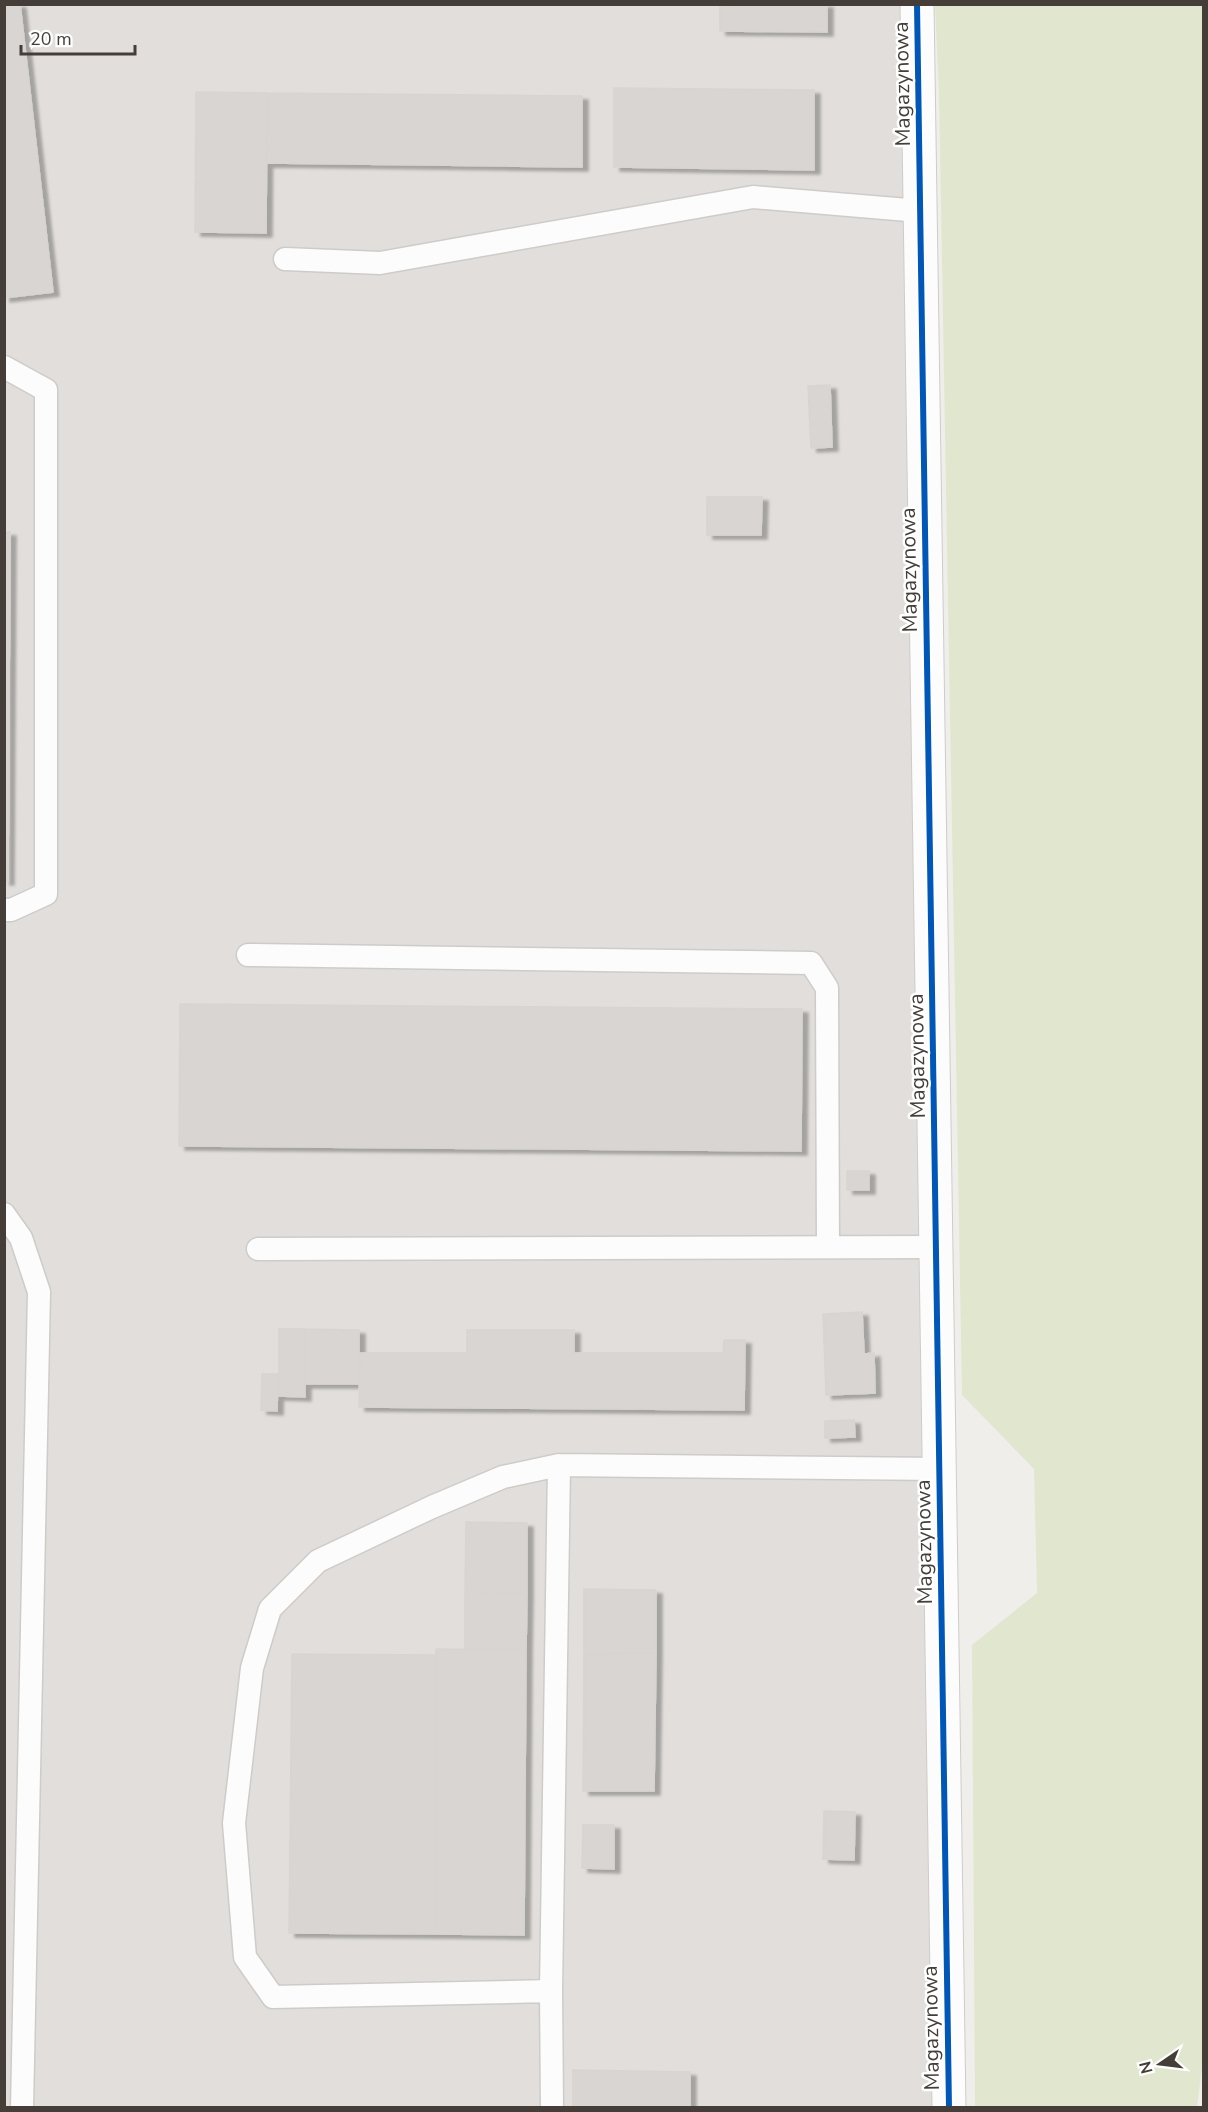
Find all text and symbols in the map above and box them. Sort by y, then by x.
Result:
scale bar [21,18,135,56]
street label: Magazynowa [887,21,917,147]
text: 20 m [30,27,72,51]
street label: Magazynowa [894,507,924,633]
street label: Magazynowa [902,993,932,1119]
street label: Magazynowa [909,1479,939,1605]
street label: Magazynowa [916,1965,946,2091]
north arrow [1130,2034,1190,2094]
text: N [1134,2059,1159,2076]

